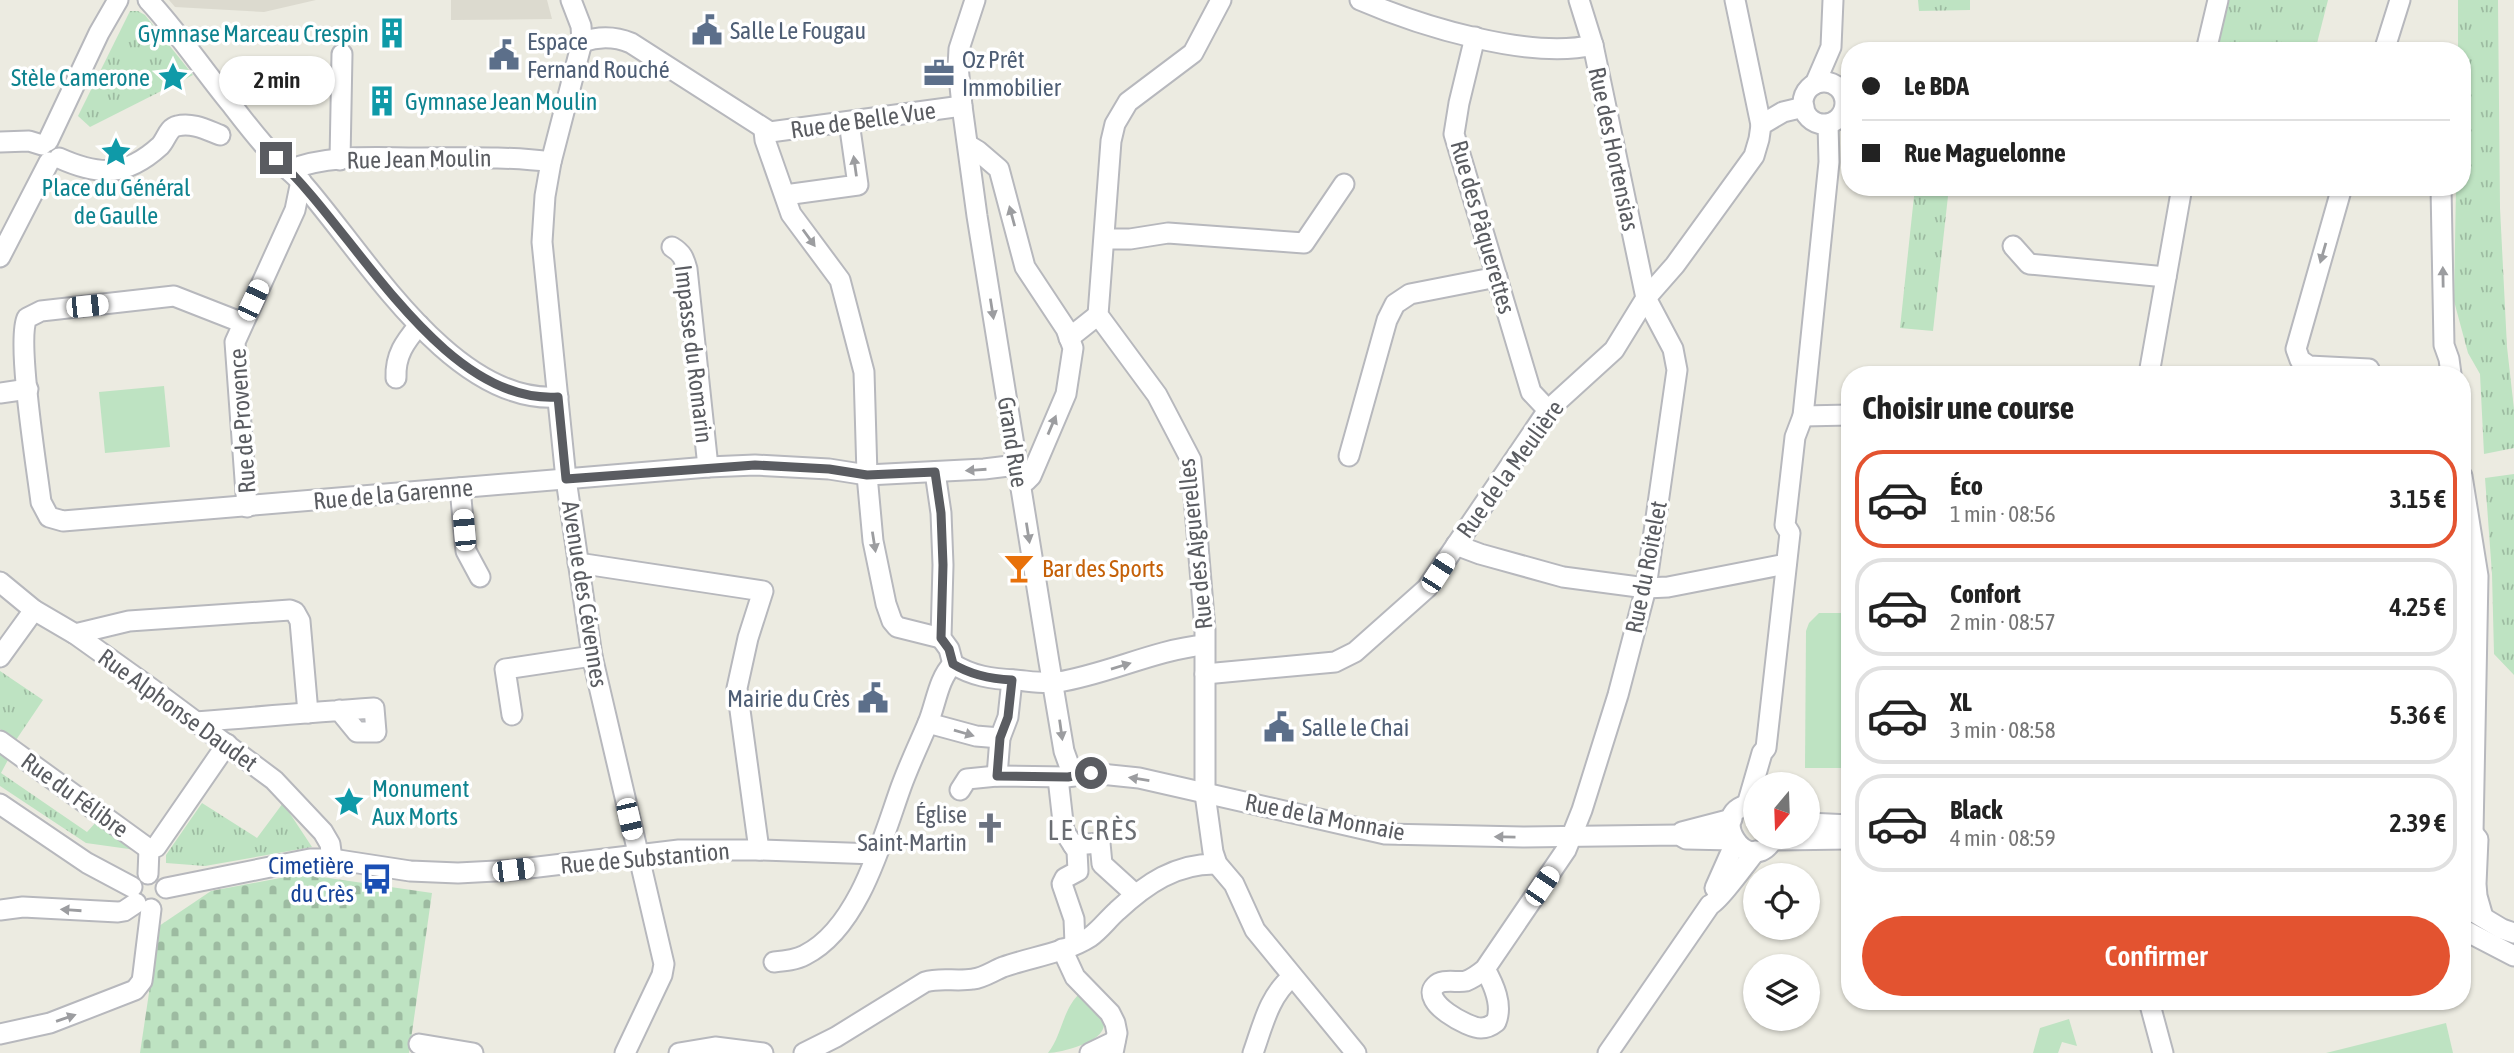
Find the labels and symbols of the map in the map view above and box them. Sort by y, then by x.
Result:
public building icon: Salle Le Fougau [690,13,724,47]
building icon: Gymnase Marceau Crespin [375,16,409,50]
place label: Salle Le Fougau [730,17,866,44]
place label: Gymnase Marceau Crespin [138,20,369,47]
place label: Espace Fernand Rouché [527,28,670,83]
public building icon: Espace Fernand Rouché [487,38,521,72]
place label: Oz Prêt Immobilier [962,46,1062,101]
office icon: Oz Prêt Immobilier [922,56,956,90]
callout: 2 min [218,57,334,106]
place icon: Stèle Camerone [156,60,190,94]
place label: Stèle Camerone [11,64,150,91]
street label: Rue des Hortensias [1583,65,1645,233]
building icon: Gymnase Jean Moulin [365,84,399,118]
place label: Gymnase Jean Moulin [405,88,597,115]
street label: Rue de Belle Vue [789,96,937,144]
place icon: Place du Général de Gaulle [99,135,133,169]
street label: Rue des Pâquerettes [1445,137,1521,317]
route end [260,142,292,174]
street label: Rue Jean Moulin [346,144,492,174]
one-way arrow [850,155,861,177]
place label: Place du Général de Gaulle [42,174,191,229]
one-way arrow [1006,205,1017,227]
one-way arrow [802,229,816,247]
one-way arrow [2318,243,2328,264]
street label: Impasse du Romarin [670,263,718,445]
one-way arrow [2437,265,2448,287]
car [235,277,272,323]
car [66,293,109,319]
one-way arrow [987,298,998,320]
street label: Rue de Provence [223,348,261,494]
street label: Grand Rue [993,395,1033,489]
street label: Rue de la Meulière [1451,395,1569,543]
one-way arrow [1047,415,1058,436]
street label: Rue des Aiguerelles [1173,457,1217,631]
one-way arrow [965,464,987,475]
street label: Rue de la Garenne [312,474,474,514]
street label: Rue du Roitelet [1620,498,1672,636]
street label: Avenue des Cévennes [557,499,613,689]
car [452,508,477,552]
one-way arrow [1023,522,1034,544]
one-way arrow [869,532,880,554]
car [1418,550,1459,596]
bar icon: Bar des Sports [1002,551,1036,585]
place label: Bar des Sports [1042,555,1164,582]
street label: Rue Alphonse Daudet [93,643,263,777]
one-way arrow [1110,661,1131,671]
public building icon: Mairie du Crès [856,681,890,715]
place label: Mairie du Crès [727,685,850,712]
public building icon: Salle le Chai [1262,710,1296,744]
place label: Salle le Chai [1302,714,1409,741]
one-way arrow [1056,719,1067,741]
one-way arrow [953,728,974,738]
street label: Rue du Félibre [16,747,134,843]
route start [1075,757,1107,789]
north arrow [1743,772,1820,849]
one-way arrow [1128,773,1150,784]
place label: Monument Aux Morts [372,775,469,830]
place icon: Monument Aux Morts [332,785,366,819]
street label: Rue de la Monnaie [1243,788,1407,846]
car [615,796,644,842]
place label: Église Saint-Martin [858,801,967,856]
church icon: Église Saint-Martin [973,811,1007,845]
district label: LE CRÈS [1048,814,1138,846]
one-way arrow [1494,831,1516,842]
street label: Rue de Substantion [559,837,731,879]
place label: Cimetière du Crès [268,852,354,907]
car [491,857,536,883]
bus stop icon: Cimetière du Crès [360,862,394,896]
car [1522,863,1563,909]
one-way arrow [59,905,81,916]
one-way arrow [56,1012,77,1023]

